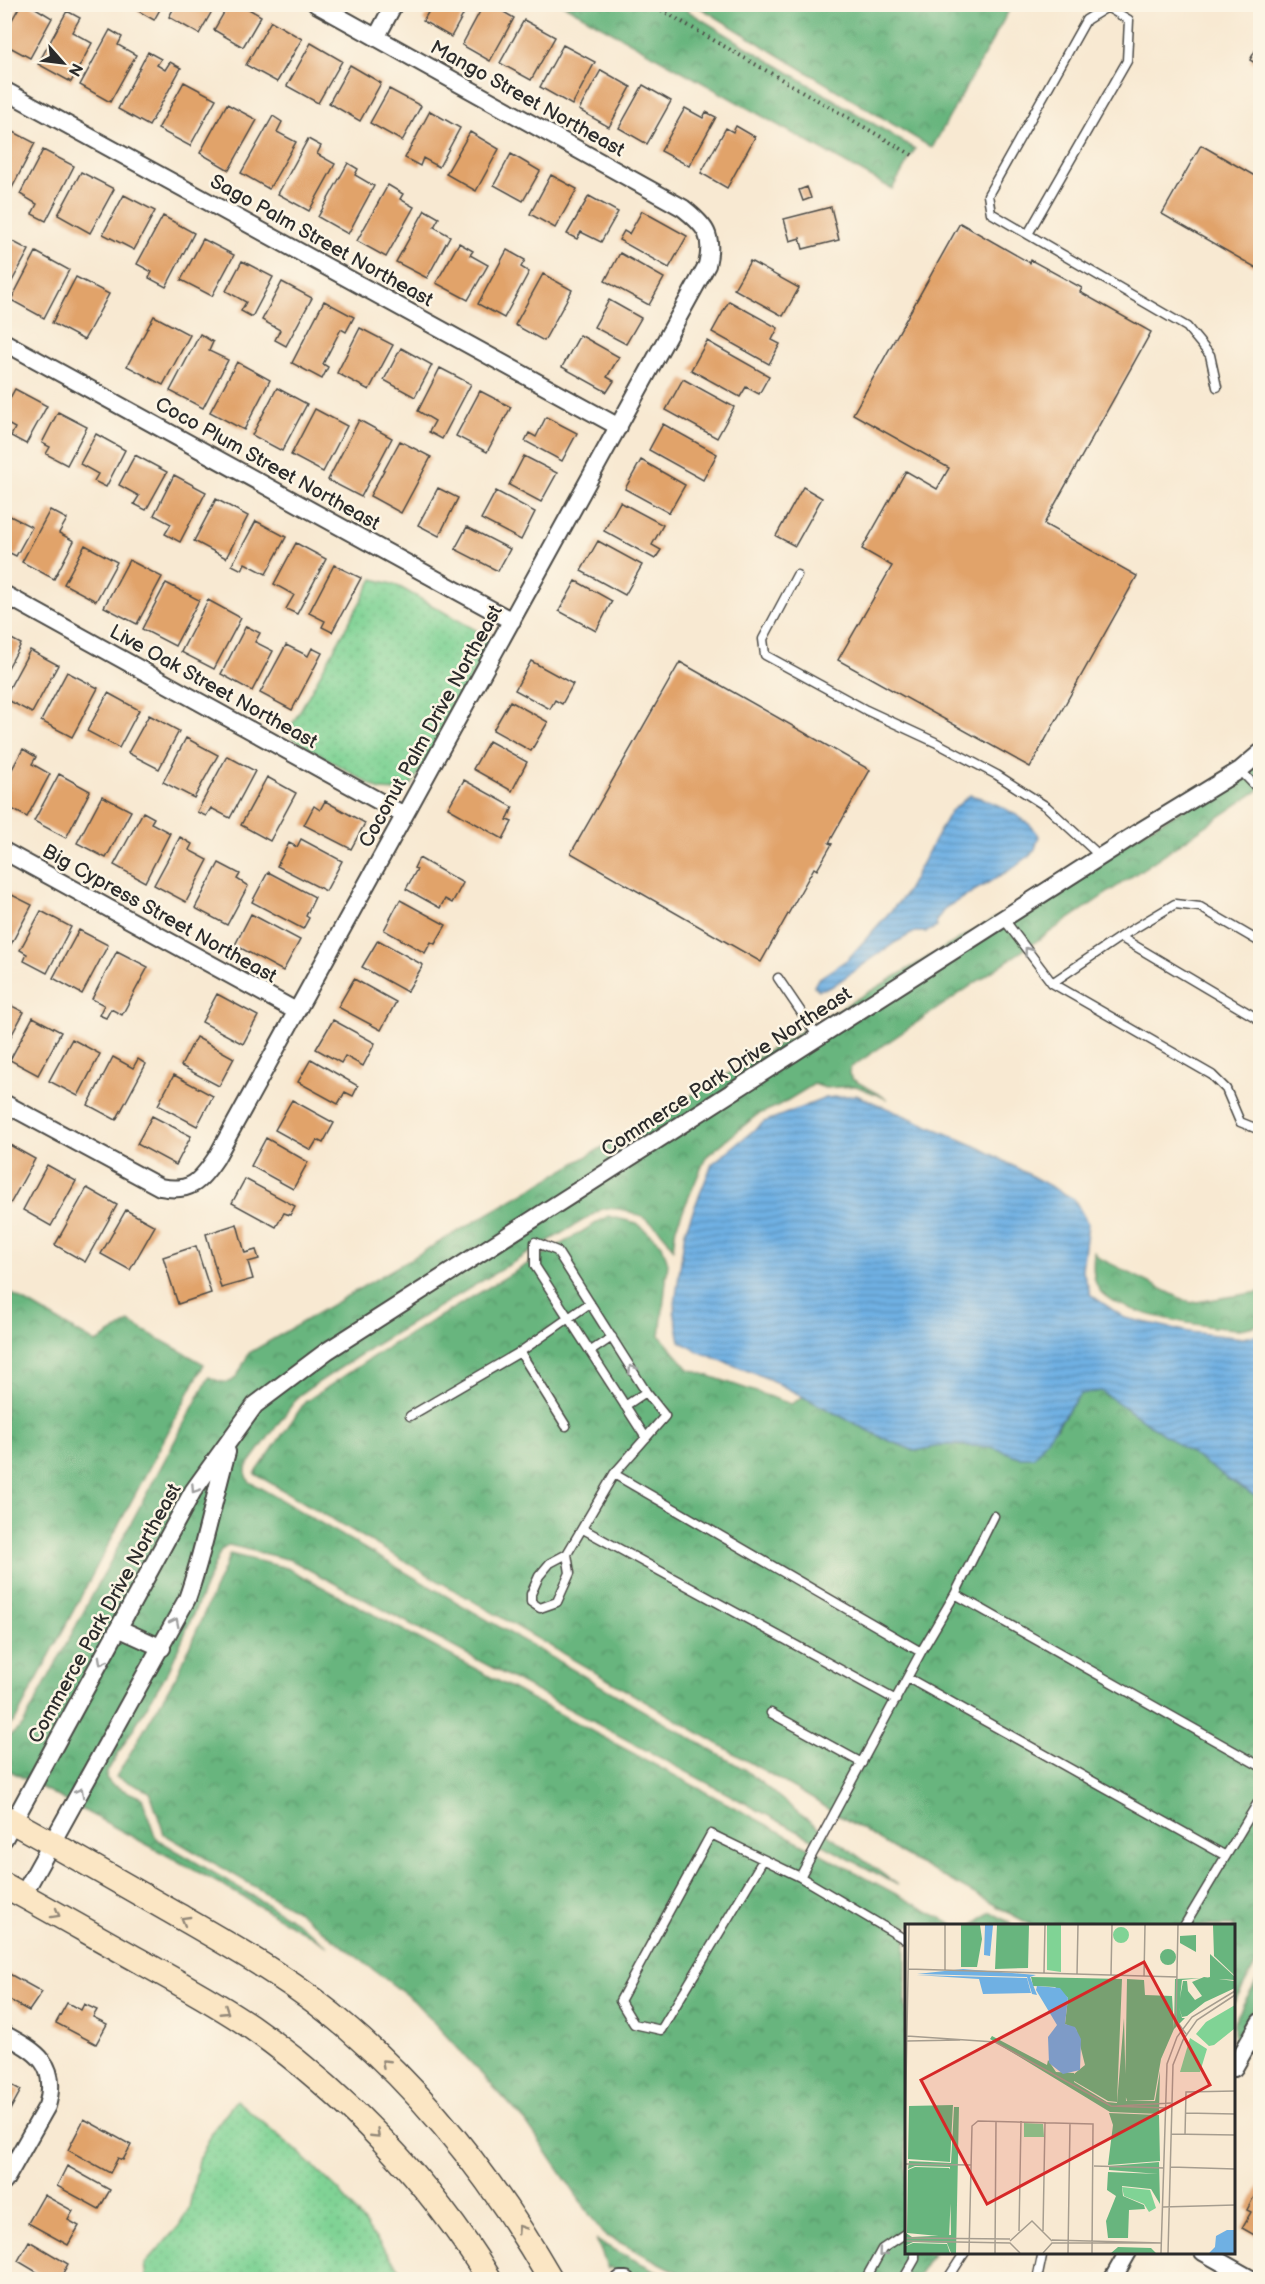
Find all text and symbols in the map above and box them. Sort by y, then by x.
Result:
north arrow [33,33,93,93]
street label: Mango Street Northeast [426,35,629,162]
text: N [64,60,86,79]
street label: Sago Palm Street Northeast [206,169,437,312]
street label: Coco Plum Street Northeast [151,392,384,536]
street label: Coconut Palm Drive Northeast [354,601,508,852]
street label: Live Oak Street Northeast [105,620,322,754]
street label: Big Cypress Street Northeast [38,839,281,988]
one-way arrow [1024,946,1035,957]
street label: Commerce Park Drive Northeast [597,982,856,1162]
one-way arrow [627,1365,639,1375]
street label: Commerce Park Drive Northeast [23,1479,187,1748]
one-way arrow [191,1483,202,1494]
one-way arrow [168,1617,179,1628]
one-way arrow [98,1655,109,1665]
one-way arrow [73,1788,84,1798]
one-way arrow [49,1907,60,1918]
one-way arrow [181,1915,191,1927]
inset map [905,1924,1235,2254]
one-way arrow [219,2003,229,2015]
one-way arrow [381,2059,392,2070]
one-way arrow [368,2126,379,2137]
one-way arrow [517,2225,528,2236]
one-way arrow [878,2246,889,2257]

